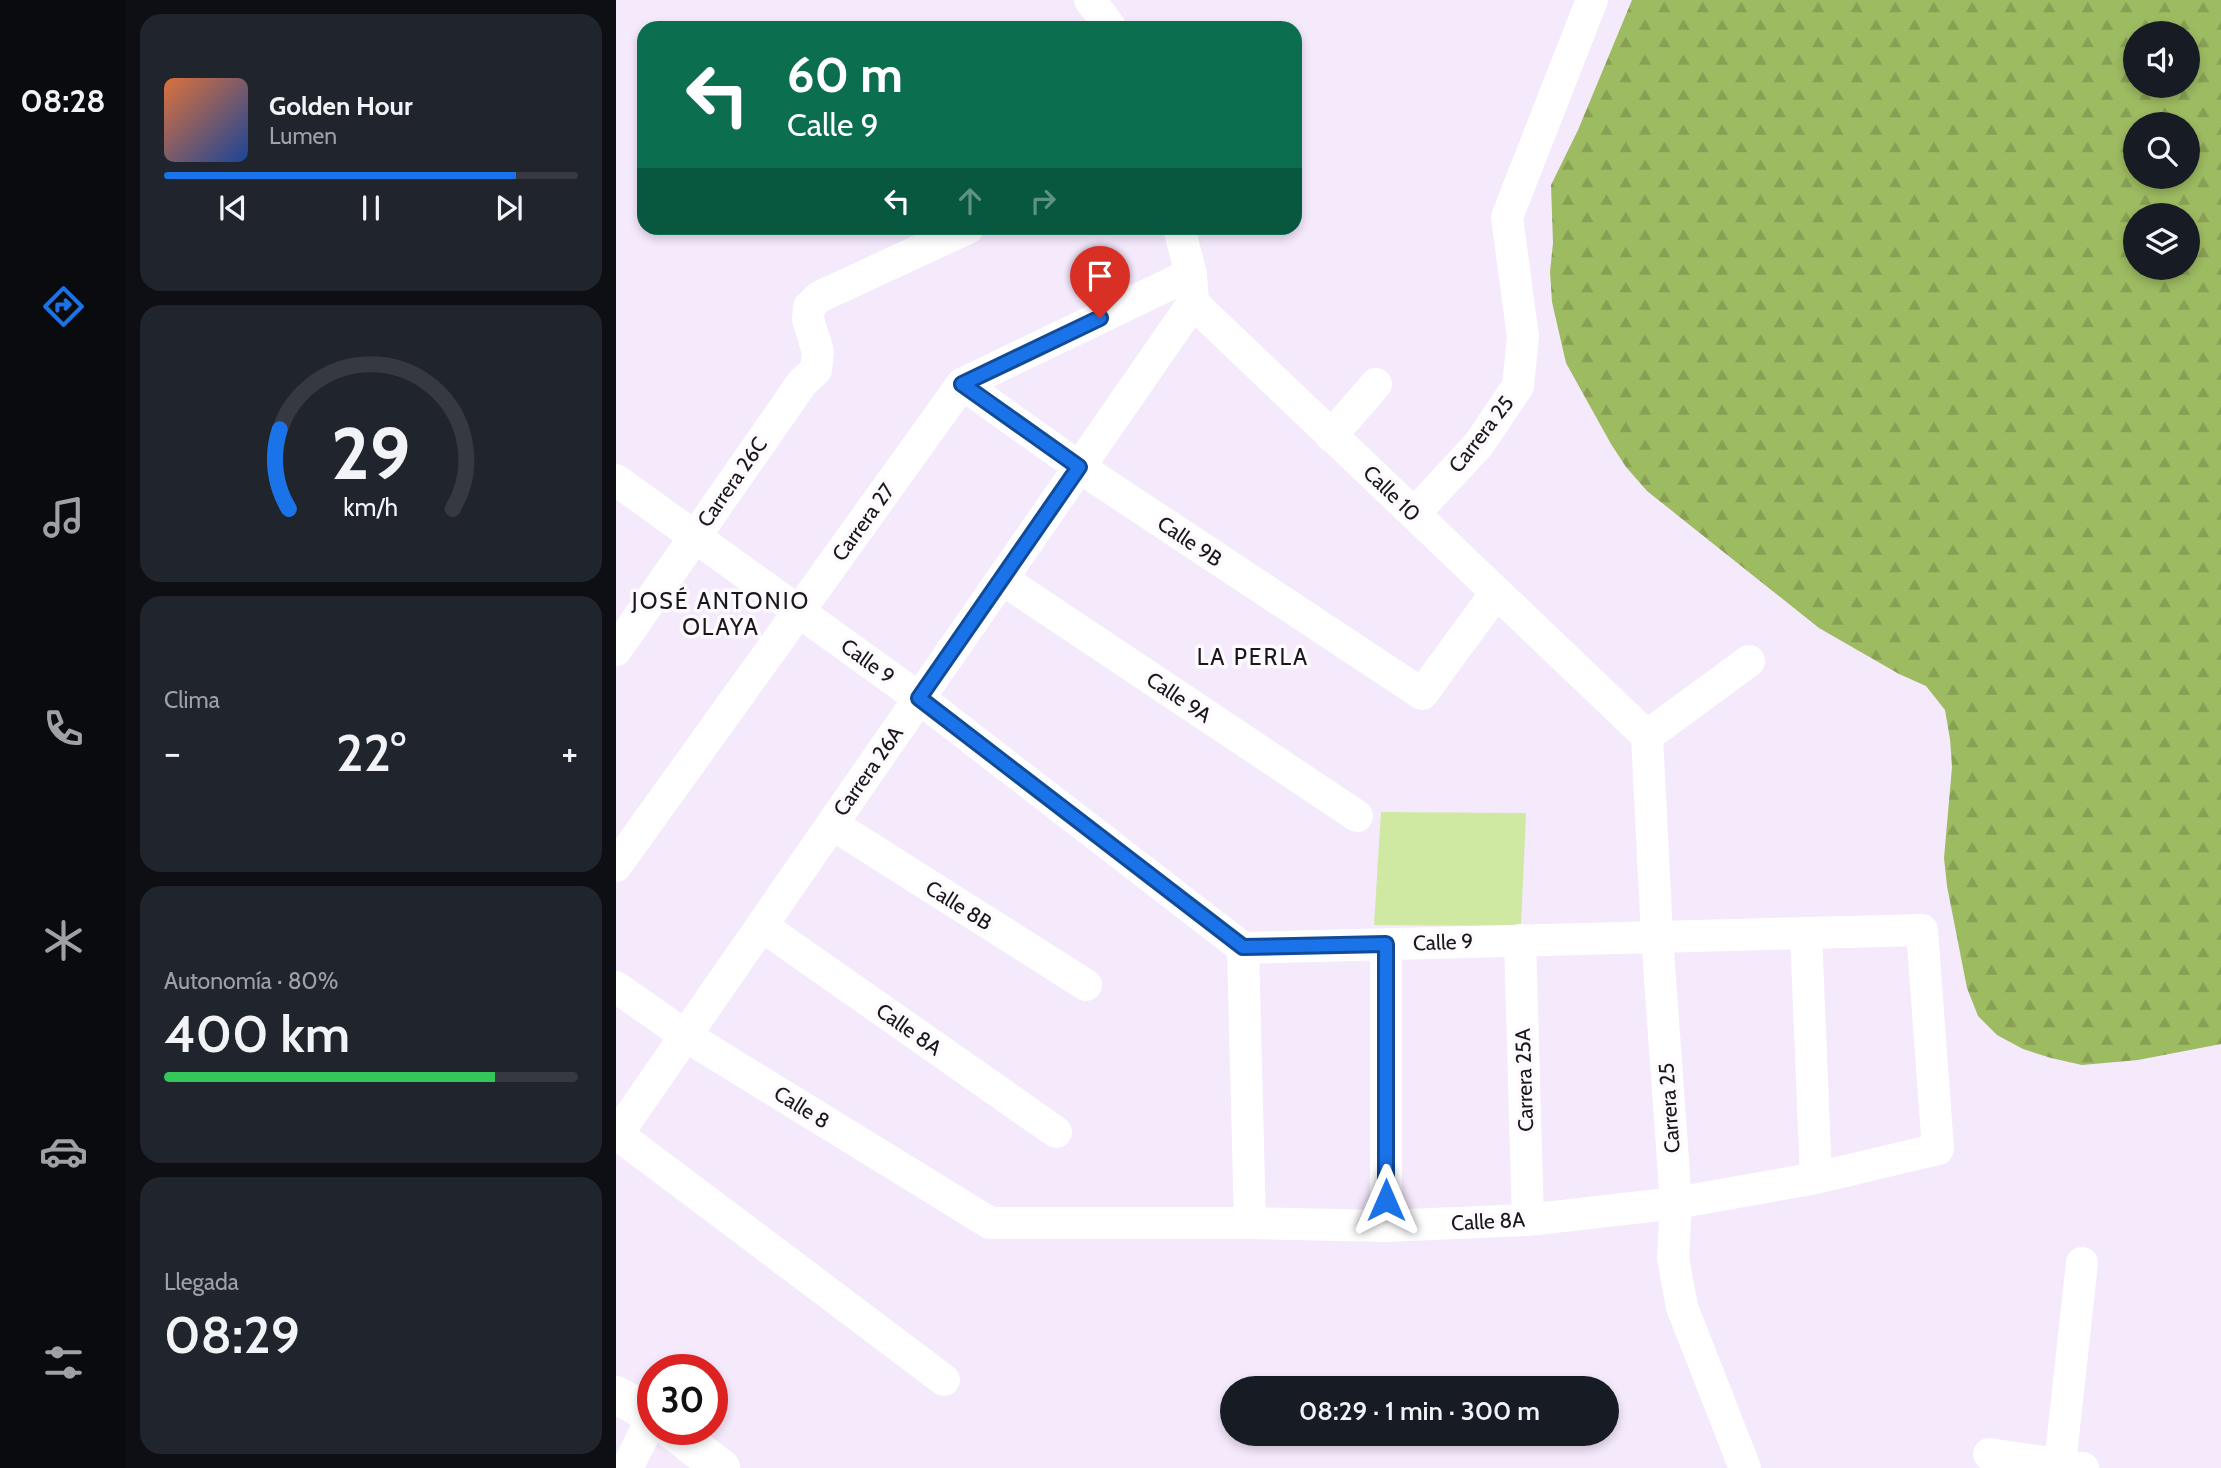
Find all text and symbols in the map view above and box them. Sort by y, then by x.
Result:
map controls [2123,21,2200,280]
button: sound [2123,21,2200,98]
text: 60 m [787,45,903,104]
icon: left [672,49,763,140]
text: 08:28 [20,81,106,120]
text: Golden Hour [269,90,412,122]
text: Calle 9 [787,105,879,144]
button: search [2123,112,2200,189]
text: Lumen [269,122,337,150]
icon: left [878,182,916,220]
icon: ahead [951,182,989,220]
icon: right [1024,182,1062,220]
icon: previous [214,189,252,227]
icon: pause [352,189,390,227]
icon: next [490,189,528,227]
button: layers [2123,203,2200,280]
pin [1070,246,1130,318]
icon: arrive [1081,257,1119,295]
icon: directions [39,282,88,331]
street label: Carrera 25 [1443,391,1519,477]
text: 29 [331,410,411,498]
street label: Carrera 26C [692,432,772,532]
street label: Calle 10 [1358,460,1426,526]
street label: Carrera 27 [827,478,900,566]
text: km/h [344,492,398,522]
icon: music [39,493,88,542]
street label: Calle 9B [1153,510,1227,572]
district label: JOSÉ ANTONIO OLAYA [631,586,810,641]
street label: Calle 9 [836,633,900,689]
district label: LA PERLA [1197,643,1309,671]
street label: Calle 9A [1142,666,1216,728]
text: Clima [164,686,220,714]
icon: phone [39,704,88,753]
text: 22° [336,721,406,784]
street label: Carrera 26A [828,721,908,821]
text: − [164,729,181,776]
text: + [561,729,578,776]
street label: Calle 8B [921,875,997,935]
icon: climate [39,916,88,965]
street label: Calle 9 [1412,928,1474,956]
text: Autonomía · 80% [164,967,338,995]
street label: Calle 8A [872,998,947,1060]
text: 400 km [164,1002,350,1065]
street label: Carrera 25A [1510,1028,1538,1132]
street label: Carrera 25 [1653,1062,1685,1154]
street label: Calle 8 [769,1080,835,1134]
icon: car [39,1127,88,1176]
position arrow [1349,1163,1423,1237]
street label: Calle 8A [1450,1207,1526,1235]
text: Llegada [164,1268,239,1296]
text: 08:29 [164,1303,300,1366]
icon: filters [39,1338,88,1387]
speed limit sign: 30 [637,1354,728,1445]
text: 08:29 · 1 min · 300 m [1299,1395,1540,1427]

